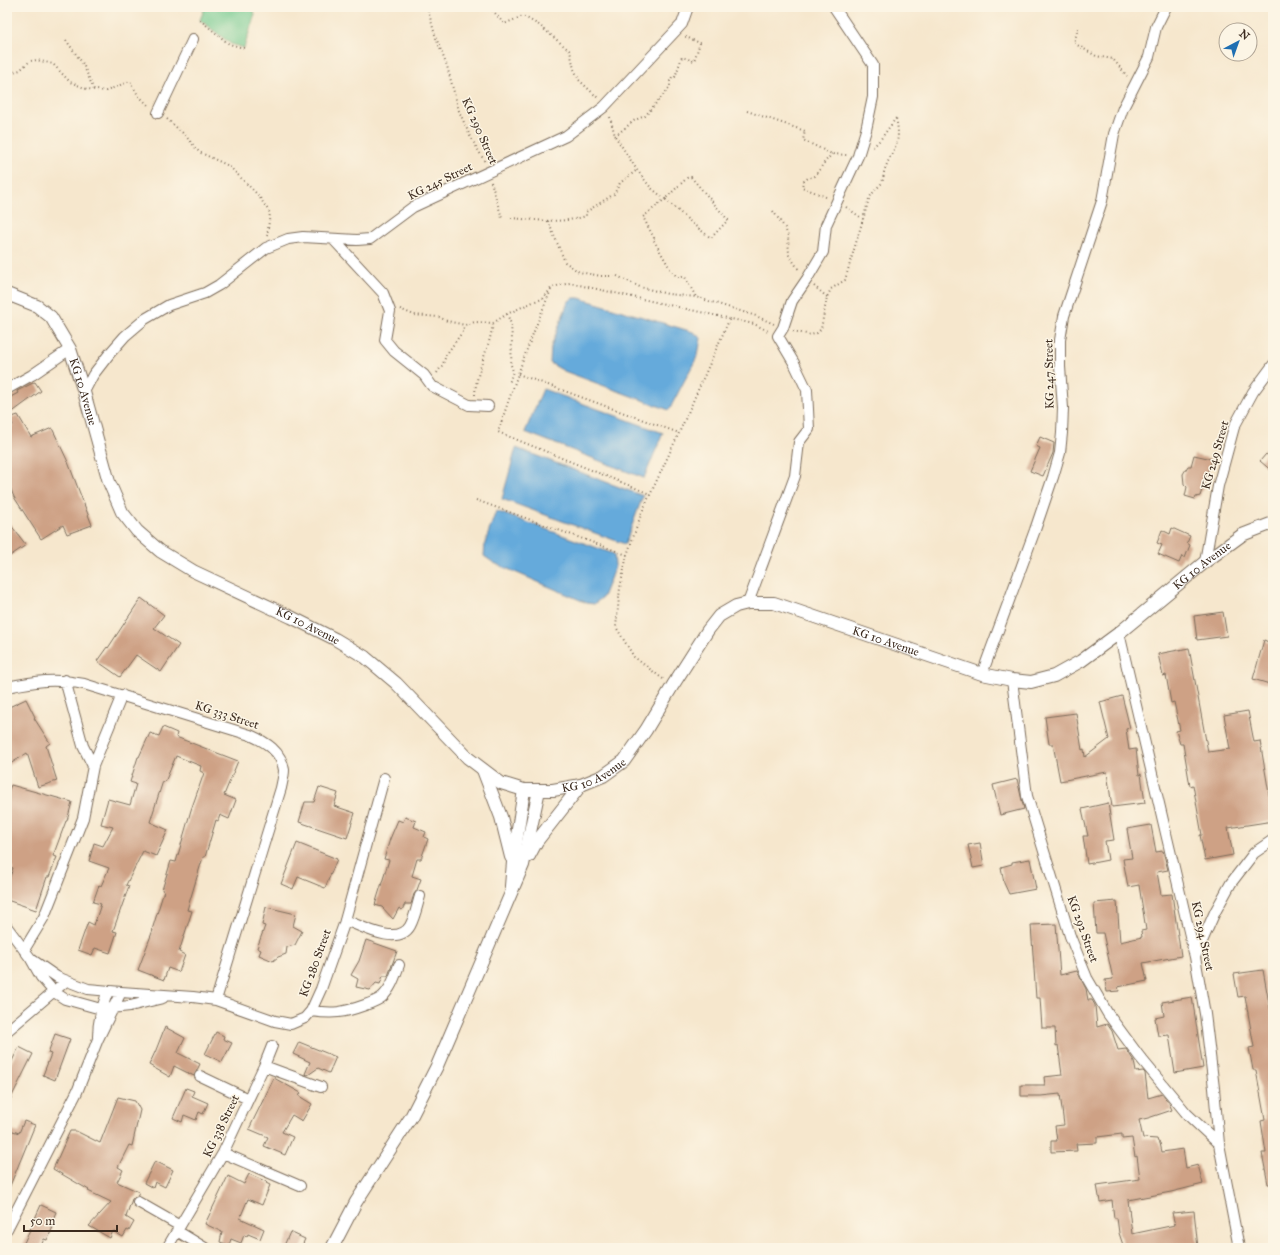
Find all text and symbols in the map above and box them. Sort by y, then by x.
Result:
north arrow [1218,22,1258,62]
text: N [1236,27,1253,43]
street label: KG 290 Street [459,96,501,167]
street label: KG 245 Street [405,159,475,203]
street label: KG 247 Street [1041,338,1057,409]
street label: KG 10 Avenue [66,356,100,427]
street label: KG 249 Street [1198,418,1232,491]
street label: KG 10 Avenue [1170,539,1234,593]
street label: KG 10 Avenue [273,604,342,647]
street label: KG 10 Avenue [851,623,921,659]
street label: KG 333 Street [193,698,261,732]
street label: KG 10 Avenue [560,755,629,795]
street label: KG 292 Street [1064,894,1102,965]
street label: KG 294 Street [1189,900,1217,973]
street label: KG 280 Street [296,926,334,999]
street label: KG 338 Street [200,1092,242,1160]
scale bar [24,1207,117,1233]
text: 50 m [30,1214,55,1228]

